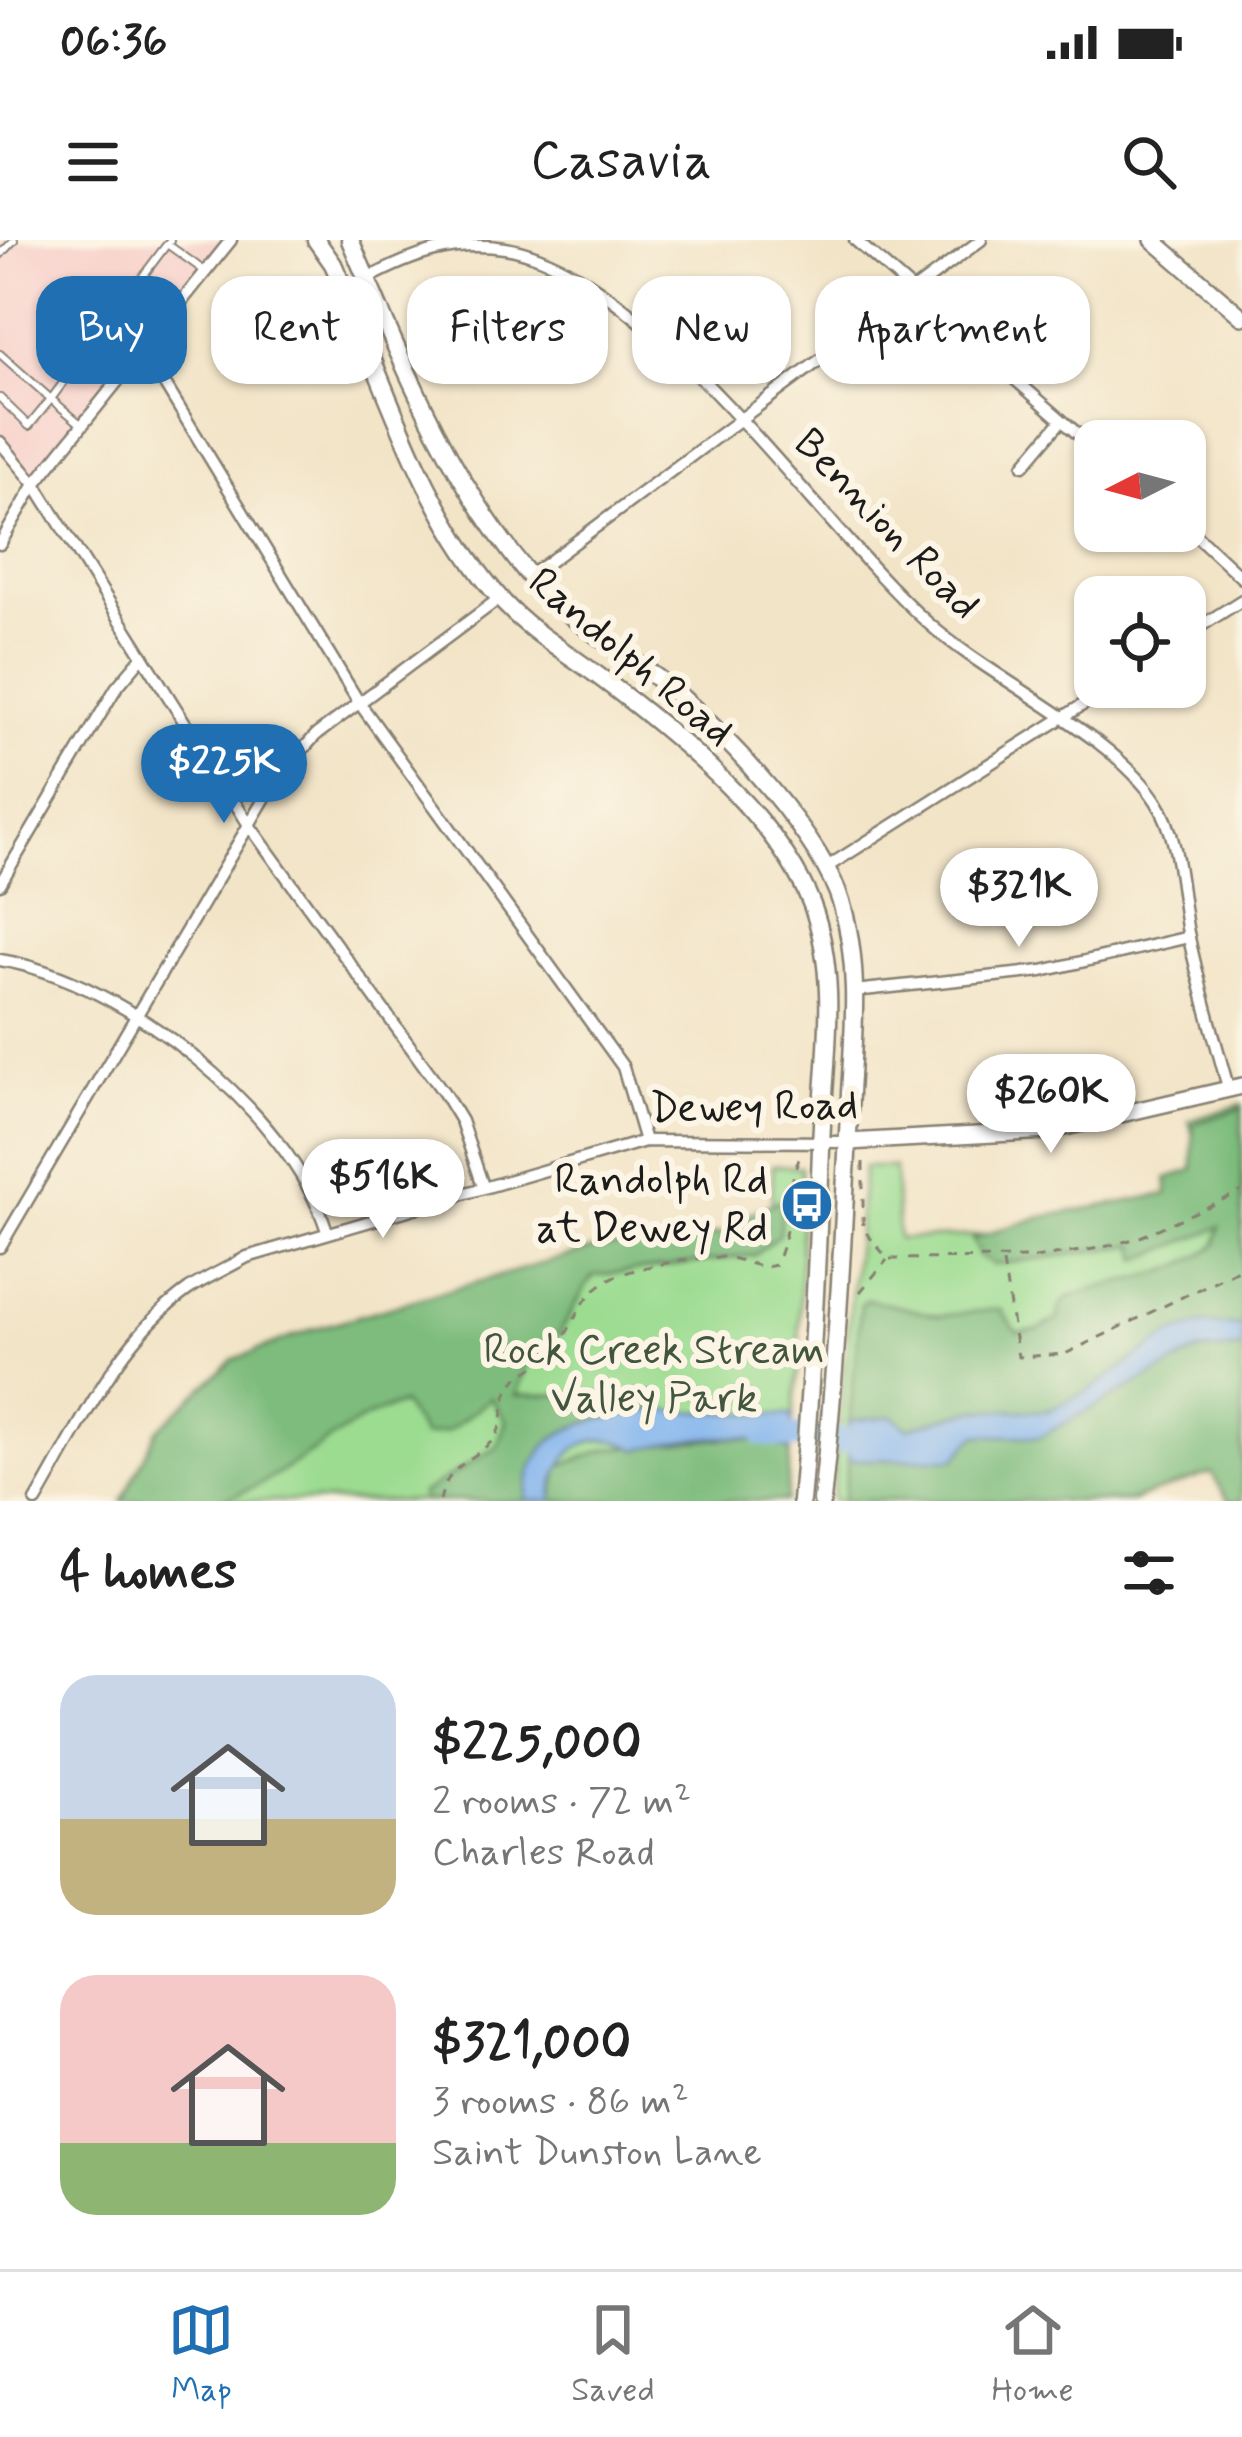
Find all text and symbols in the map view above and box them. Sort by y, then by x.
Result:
text: 06:36 [60,13,167,72]
text: Casavia [530,127,712,198]
icon: menu [60,129,126,195]
icon: search [1116,129,1182,195]
chip: Buy [36,276,187,384]
chip: Rent [211,276,383,384]
chip: Filters [407,276,608,384]
chip: New [632,276,791,384]
chip: Apartment [815,276,1090,384]
street label: Bennion Road [781,417,991,633]
north arrow [1074,420,1206,552]
map controls [1074,420,1206,708]
street label: Randolph Road [516,556,744,760]
button: locate [1074,576,1206,708]
pin: $225K [140,724,308,826]
text: $225K [168,737,280,788]
pin: $321K [935,848,1103,950]
text: $321K [967,861,1071,912]
pin: $260K [967,1054,1135,1156]
text: $260K [994,1067,1108,1118]
street label: Dewey Road [650,1079,858,1137]
pin: $516K [299,1139,467,1241]
text: $516K [328,1152,438,1203]
place label: Randolph Rd at Dewey Rd [536,1154,768,1257]
bus stop icon: Randolph Rd at Dewey Rd [779,1177,835,1233]
park label: Rock Creek Stream Valley Park [484,1324,824,1427]
text: 4 homes [60,1540,237,1606]
icon: filters [1116,1540,1182,1606]
text: $225,000 [432,1711,642,1777]
icon: home [156,1723,300,1867]
text: 2 rooms · 72 m² [432,1777,691,1828]
text: Charles Road [432,1828,655,1879]
text: $321,000 [432,2011,631,2077]
icon: home [156,2023,300,2167]
text: 3 rooms · 86 m² [432,2077,689,2128]
text: Saint Dunston Lane [432,2128,762,2179]
tab: Map [168,2297,234,2413]
tab: Saved [571,2297,655,2413]
tab: Home [992,2297,1074,2413]

